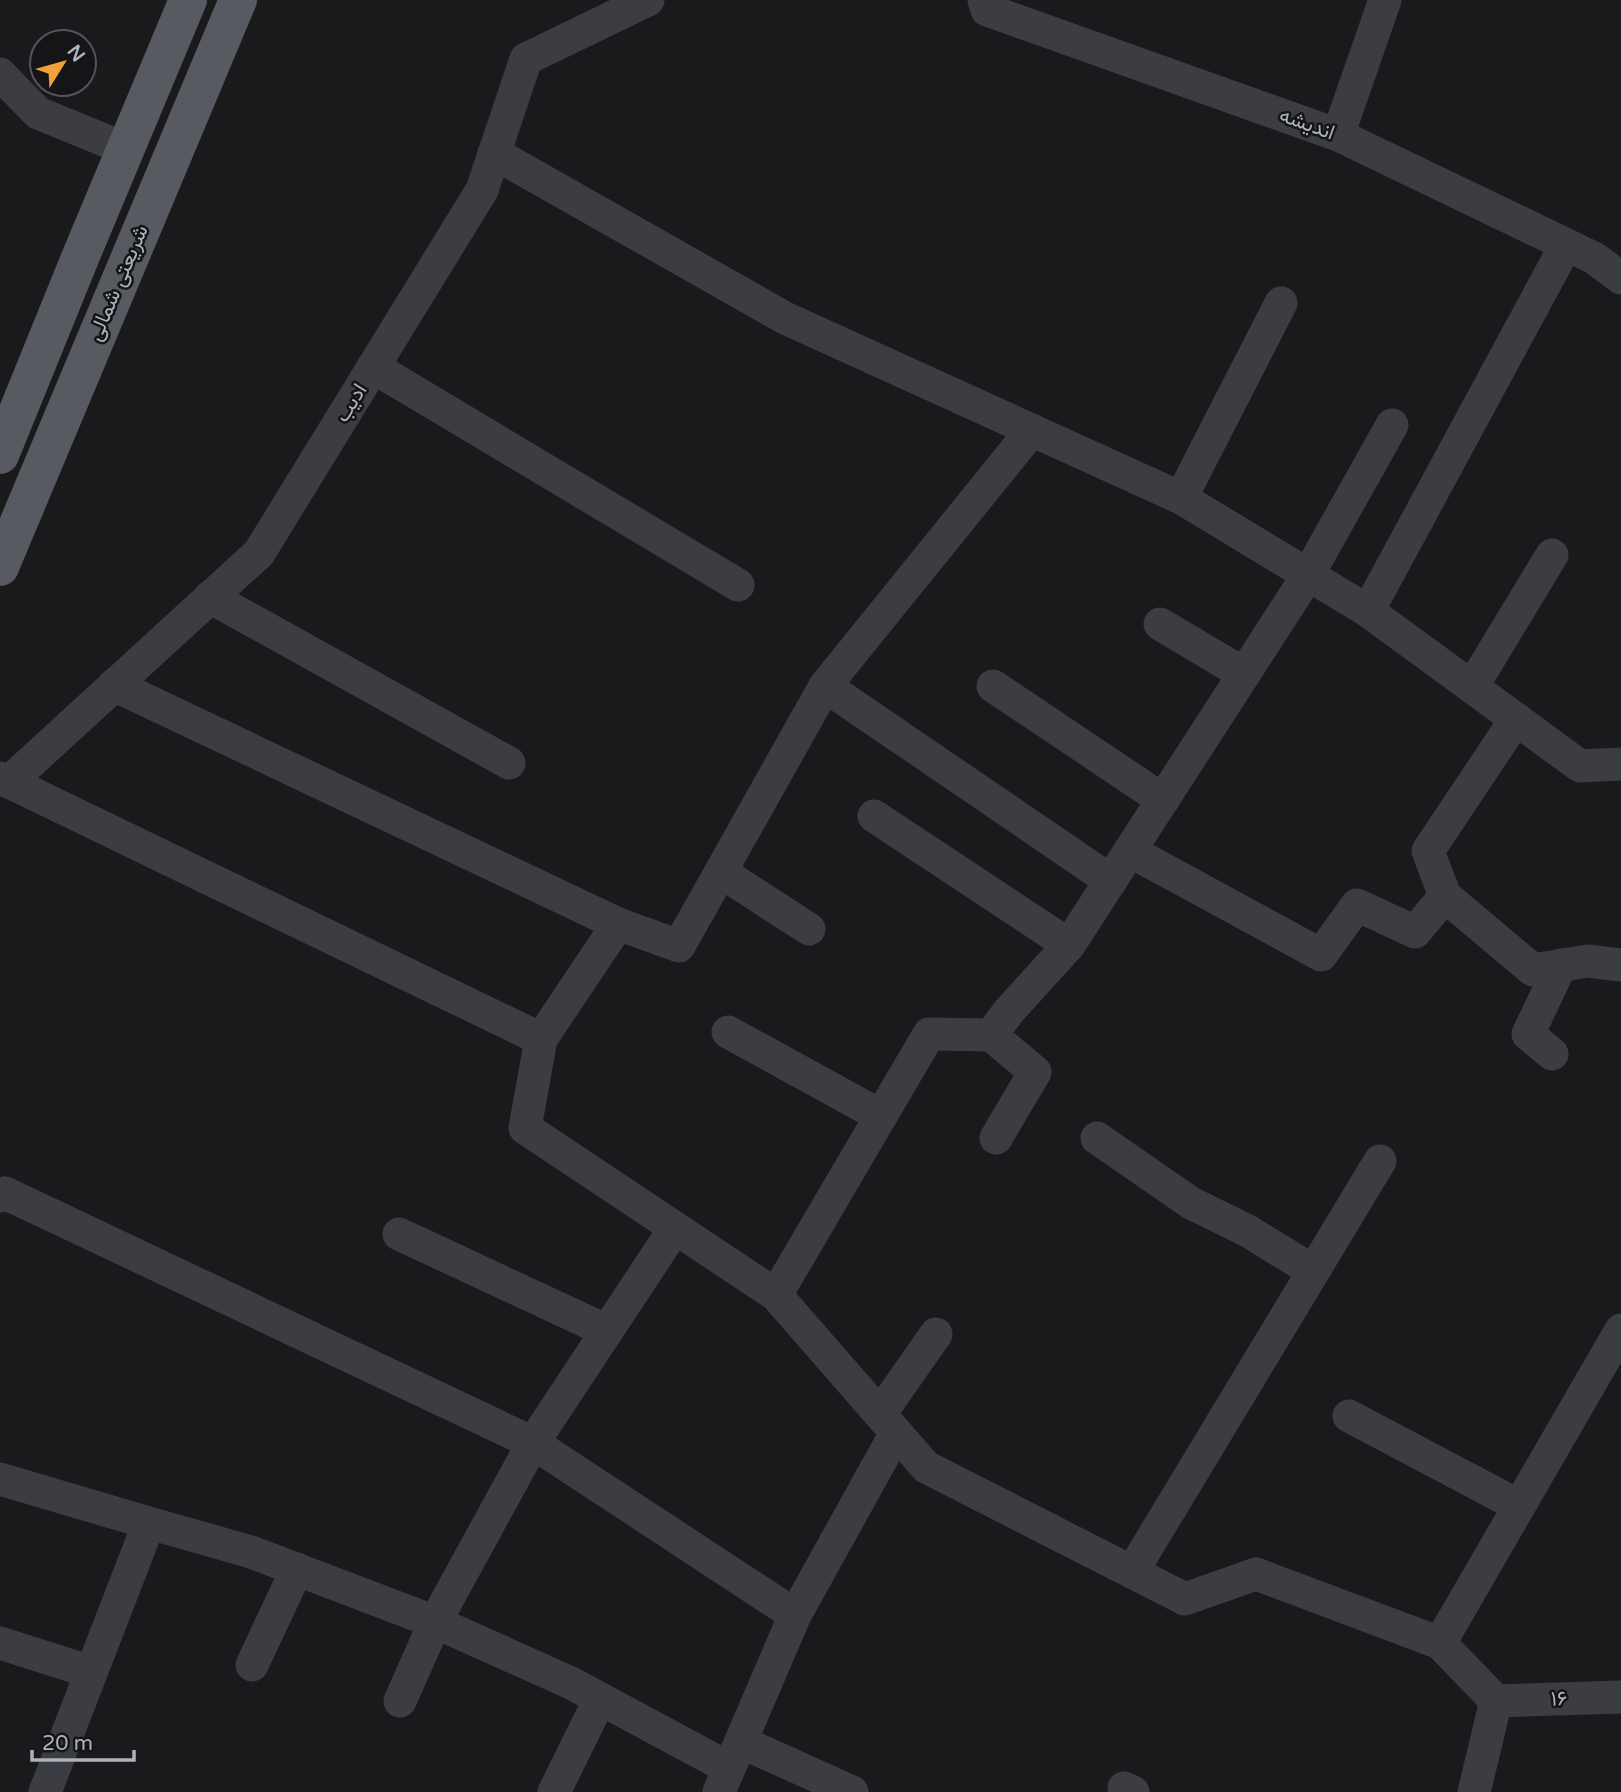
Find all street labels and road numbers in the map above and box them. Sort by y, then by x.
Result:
street label: اندیشه [1276,102,1338,146]
street label: شریعتی شمالی [82,221,154,345]
street label: ادیب [330,379,372,427]
street label: ۱۶ [1550,1686,1568,1712]

